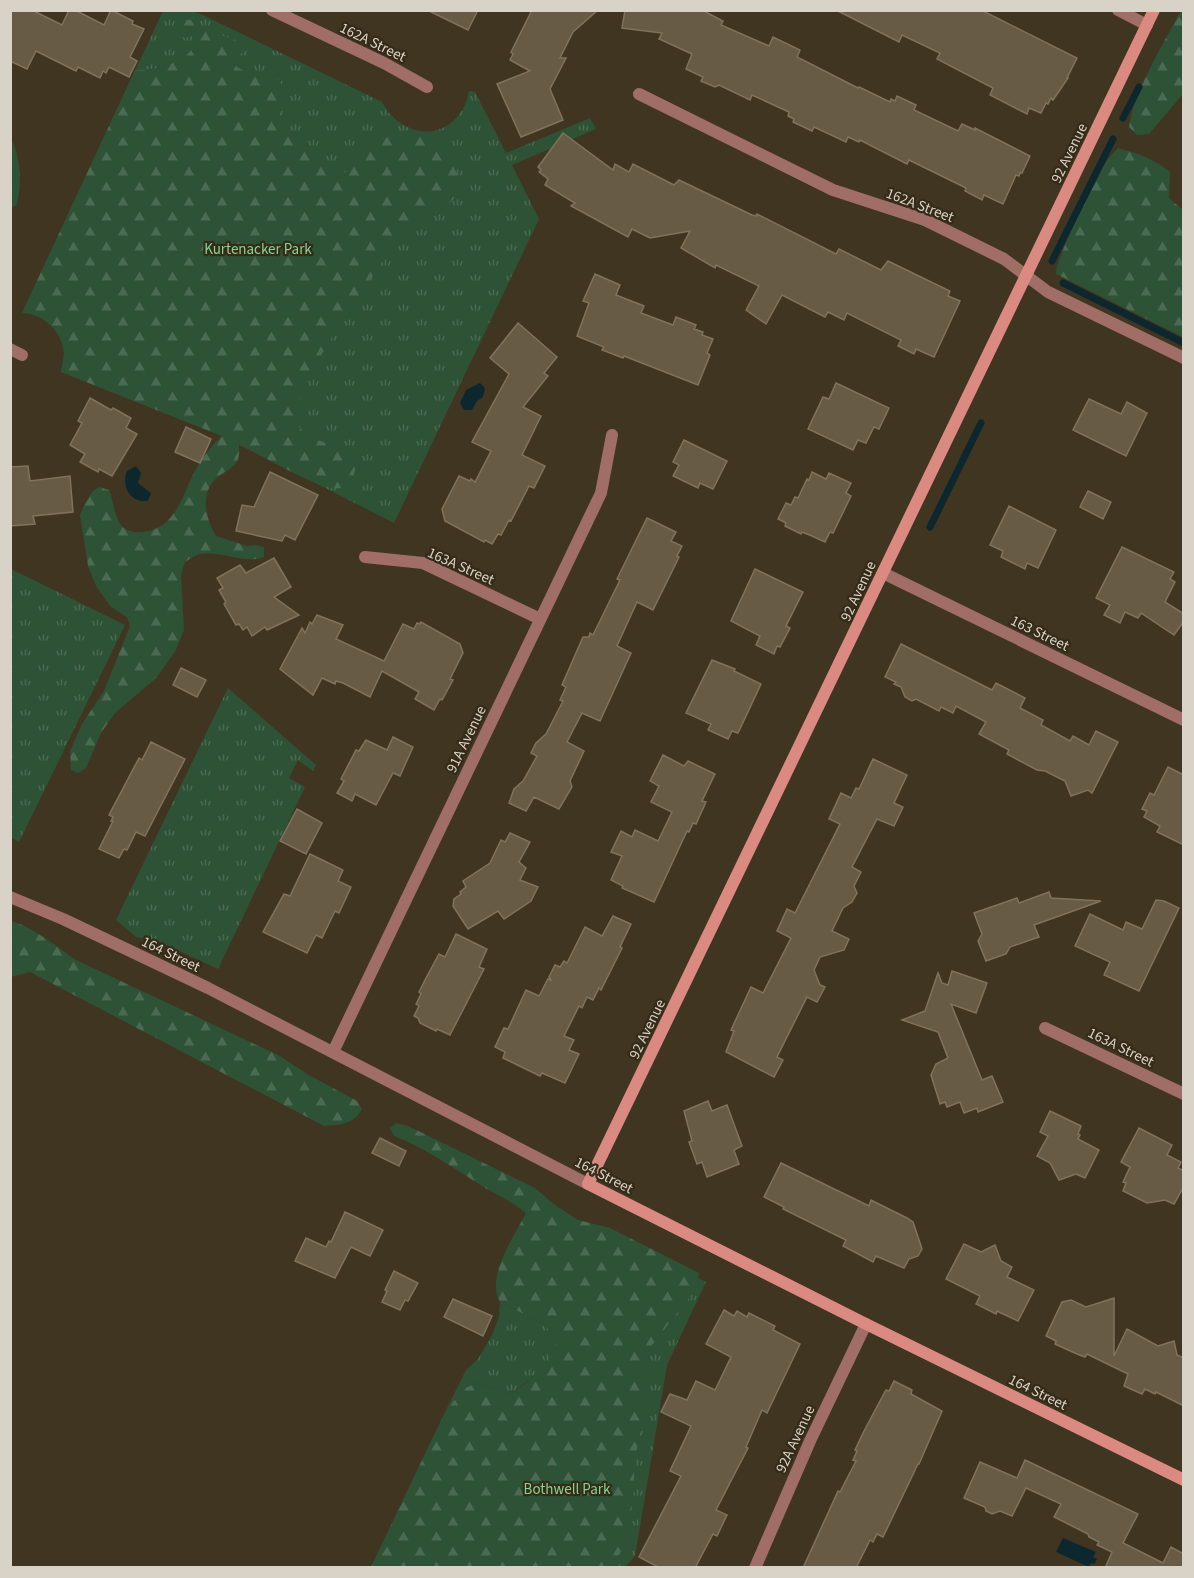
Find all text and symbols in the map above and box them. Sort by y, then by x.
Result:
street label: 162A Street [336,17,409,67]
street label: 92 Avenue [1046,120,1093,187]
street label: 162A Street [883,183,957,228]
park label: Kurtenacker Park [204,239,312,260]
street label: 163A Street [424,542,498,591]
street label: 92 Avenue [835,558,882,625]
street label: 163 Street [1007,610,1073,657]
street label: 91A Avenue [441,702,492,776]
street label: 164 Street [138,931,204,978]
street label: 92 Avenue [624,996,671,1063]
street label: 163A Street [1084,1022,1157,1072]
street label: 164 Street [571,1152,637,1199]
street label: 164 Street [1005,1369,1071,1416]
street label: 92A Avenue [771,1402,820,1476]
park label: Bothwell Park [524,1479,611,1500]

